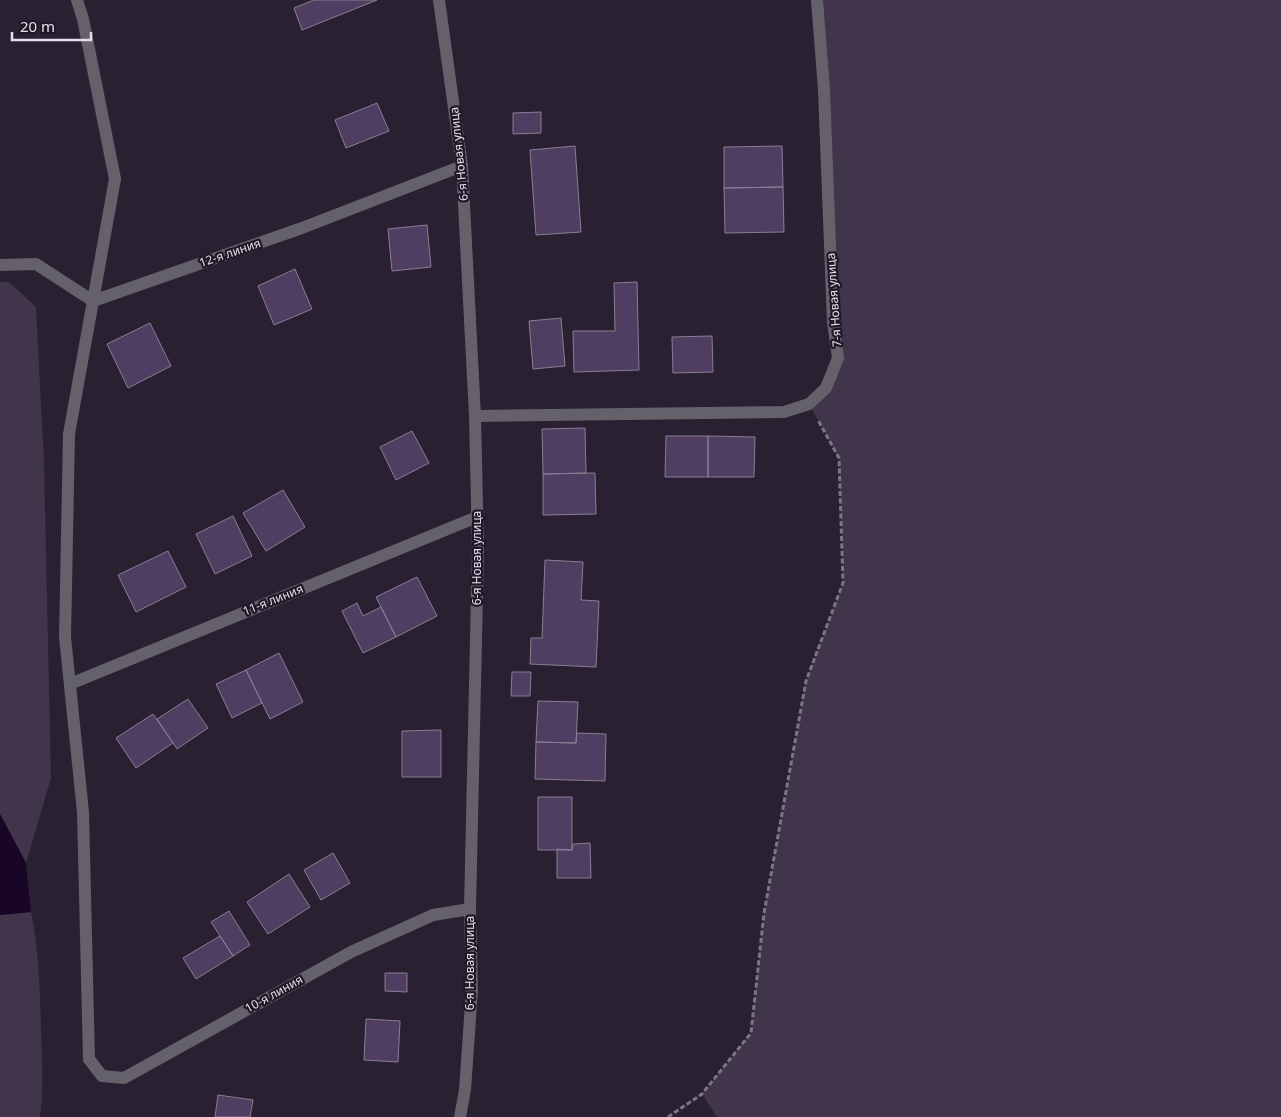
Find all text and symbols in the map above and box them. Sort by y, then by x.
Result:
scale bar [12,10,91,42]
text: 20 m [20,16,55,36]
street label: 6-я Новая улица [445,106,472,202]
street label: 12-я линия [197,234,263,271]
street label: 7-я Новая улица [822,252,845,348]
street label: 6-я Новая улица [468,511,485,605]
street label: 11-я линия [240,580,306,619]
street label: 6-я Новая улица [461,916,478,1010]
street label: 10-я линия [242,971,306,1016]

